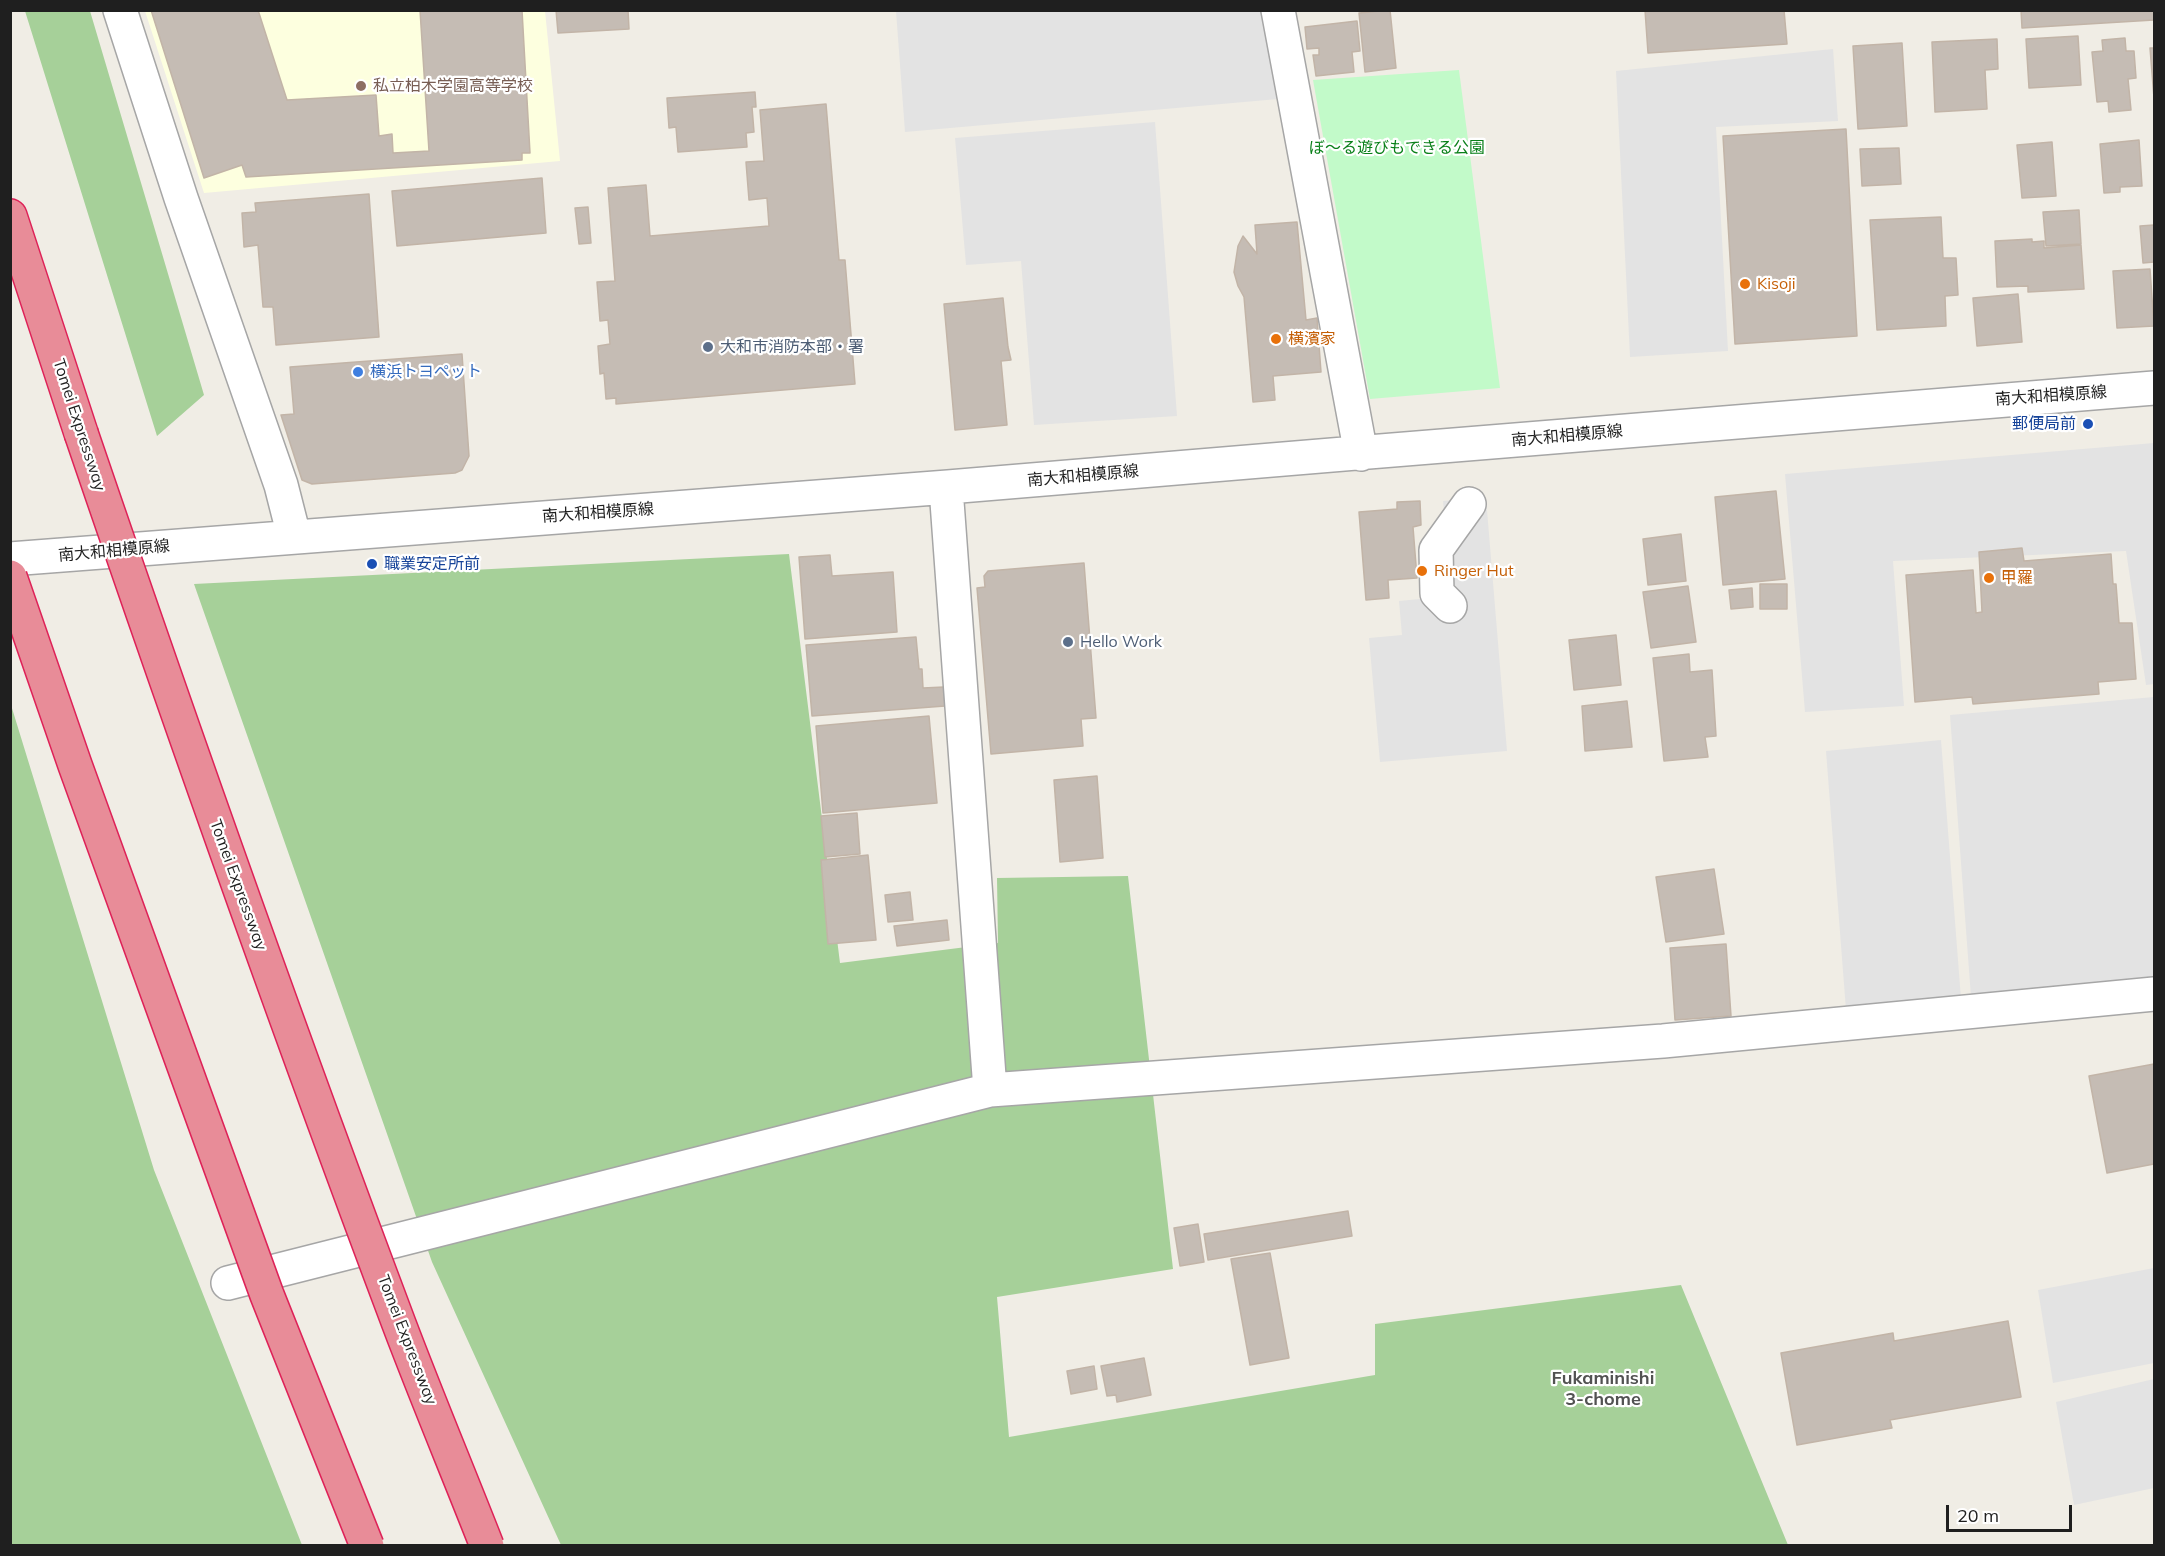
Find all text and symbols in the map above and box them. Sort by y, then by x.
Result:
place label: 私立柏木学園高等学校 [373,76,533,96]
marker: 私立柏木学園高等学校 [354,79,368,93]
park label: ぼ～る遊びもできる公園 [1309,138,1485,158]
place label: Kisoji [1757,274,1796,294]
marker: Kisoji [1738,277,1752,291]
place label: 横濱家 [1288,329,1336,349]
marker: 横濱家 [1269,332,1283,346]
place label: 大和市消防本部・署 [720,337,864,357]
marker: 大和市消防本部・署 [701,340,715,354]
street label: Tomei Expressway [49,357,109,493]
place label: 横浜トヨペット [370,362,482,382]
marker: 横浜トヨペット [351,365,365,379]
street label: 南大和相模原線 [1994,383,2108,409]
place label: 郵便局前 [2012,414,2076,434]
marker: 郵便局前 [2081,417,2095,431]
street label: 南大和相模原線 [1510,422,1624,450]
street label: 南大和相模原線 [1026,462,1140,490]
street label: 南大和相模原線 [541,500,655,526]
street label: 南大和相模原線 [57,537,171,565]
place label: 職業安定所前 [384,554,480,574]
marker: 職業安定所前 [365,557,379,571]
place label: Ringer Hut [1434,561,1514,581]
marker: Ringer Hut [1415,564,1429,578]
place label: 甲羅 [2001,568,2033,588]
marker: 甲羅 [1982,571,1996,585]
place label: Hello Work [1080,632,1162,652]
marker: Hello Work [1061,635,1075,649]
street label: Tomei Expressway [205,817,271,953]
street label: Tomei Expressway [373,1272,441,1408]
district label: Fukaminishi 3-chome [1552,1368,1654,1410]
scale bar [1949,1493,2075,1531]
text: 20 m [1957,1504,1999,1527]

